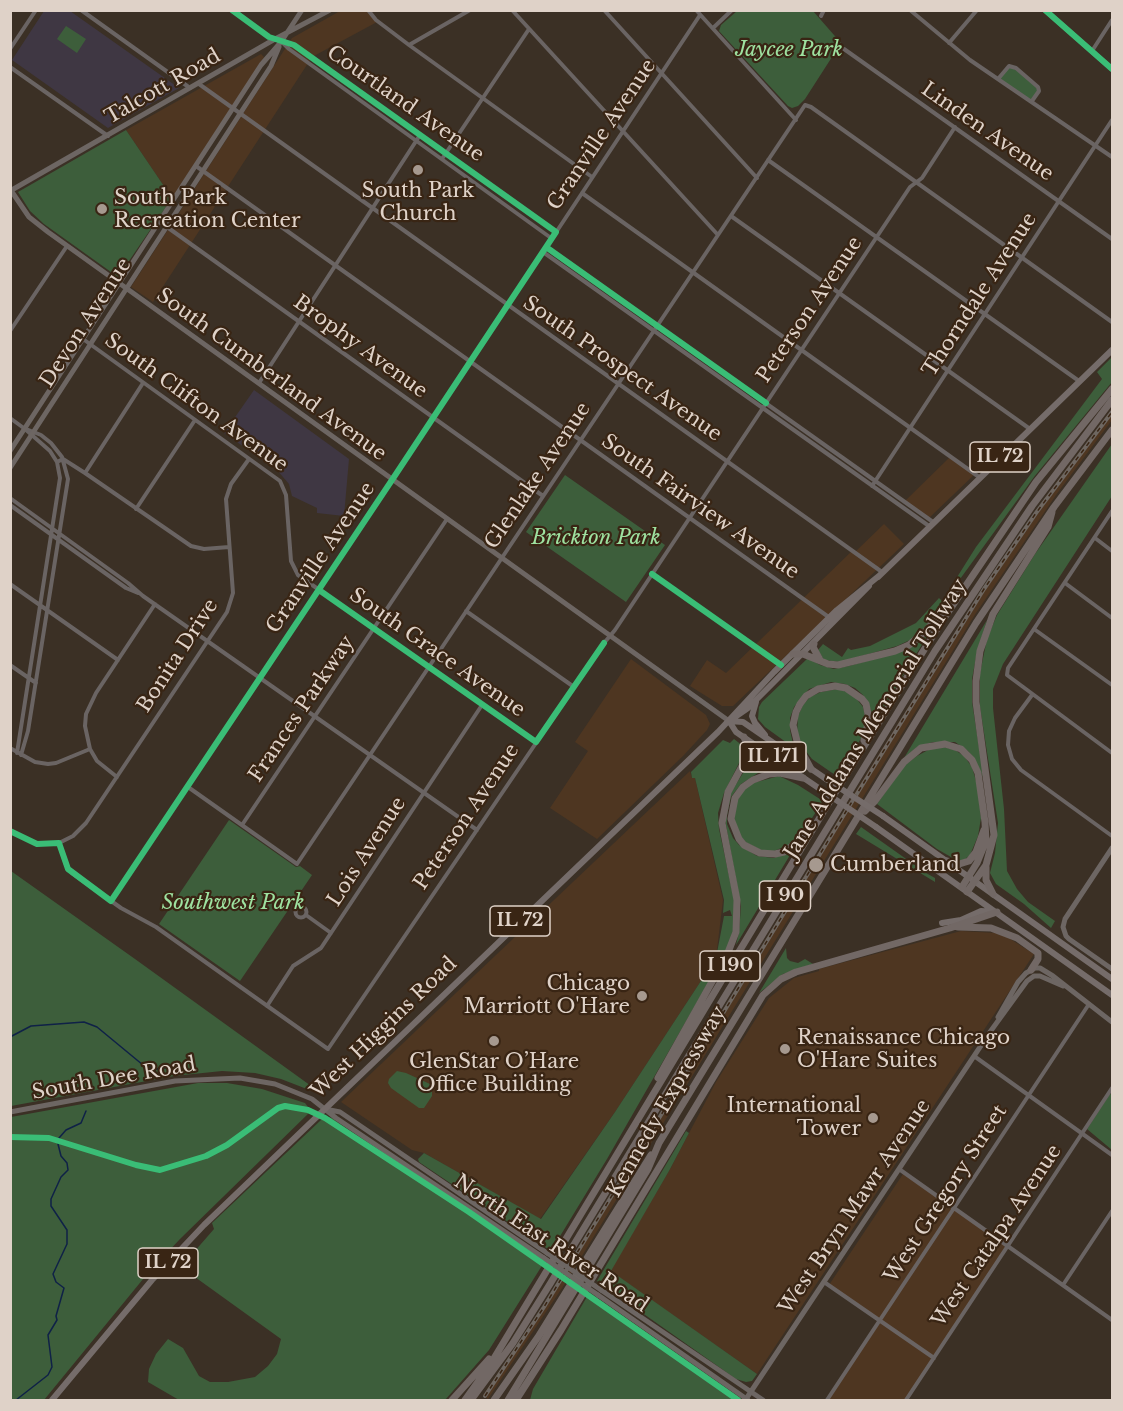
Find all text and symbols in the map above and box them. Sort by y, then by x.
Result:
park label: Jaycee Park [735,38,843,62]
street label: Courtland Avenue [322,41,488,167]
street label: Talcott Road [101,44,225,130]
street label: Granville Avenue [543,55,661,215]
street label: Linden Avenue [916,77,1058,187]
marker: South Park Church [411,163,425,177]
place label: South Park Church [362,179,474,226]
place label: South Park Recreation Center [114,186,300,233]
marker: South Park Recreation Center [95,202,109,216]
street label: Thorndale Avenue [918,209,1042,381]
street label: Peterson Avenue [752,232,868,388]
street label: Devon Avenue [35,254,137,392]
street label: South Cumberland Avenue [151,284,391,466]
street label: Brophy Avenue [288,290,432,404]
street label: South Prospect Avenue [518,291,726,447]
street label: South Clifton Avenue [100,329,292,477]
street label: Glenlake Avenue [480,398,596,554]
street label: South Fairview Avenue [597,430,803,584]
road number: IL 72 [970,442,1030,472]
street label: Granville Avenue [262,478,380,638]
park label: Brickton Park [532,526,660,550]
street label: Jane Addams Memorial Tollway [779,574,973,864]
street label: South Grace Avenue [345,583,529,723]
street label: Bonita Drive [132,595,224,717]
street label: Frances Parkway [244,631,360,787]
street label: Peterson Avenue [409,739,525,895]
road number: IL 171 [740,742,806,772]
street label: Lois Avenue [323,793,411,911]
place label: Cumberland [830,853,960,877]
marker: Cumberland [807,856,825,874]
road number: I 90 [760,881,810,911]
park label: Southwest Park [162,891,304,915]
road number: IL 72 [490,906,550,936]
road number: I 190 [700,951,760,981]
street label: West Higgins Road [306,952,462,1104]
place label: Chicago Marriott O'Hare [464,972,630,1019]
marker: Chicago Marriott O'Hare [635,989,649,1003]
street label: Kennedy Expressway [602,1002,732,1202]
place label: Renaissance Chicago O'Hare Suites [797,1026,1010,1073]
marker: GlenStar O’Hare Office Building [487,1034,501,1048]
marker: Renaissance Chicago O'Hare Suites [778,1042,792,1056]
place label: GlenStar O’Hare Office Building [409,1050,579,1097]
street label: South Dee Road [30,1053,198,1105]
place label: International Tower [727,1094,861,1141]
street label: West Bryn Mawr Avenue [774,1095,936,1319]
street label: West Gregory Street [880,1101,1012,1287]
marker: International Tower [866,1111,880,1125]
street label: West Catalpa Avenue [927,1140,1067,1332]
street label: North East River Road [449,1170,653,1318]
road number: IL 72 [138,1248,198,1278]

